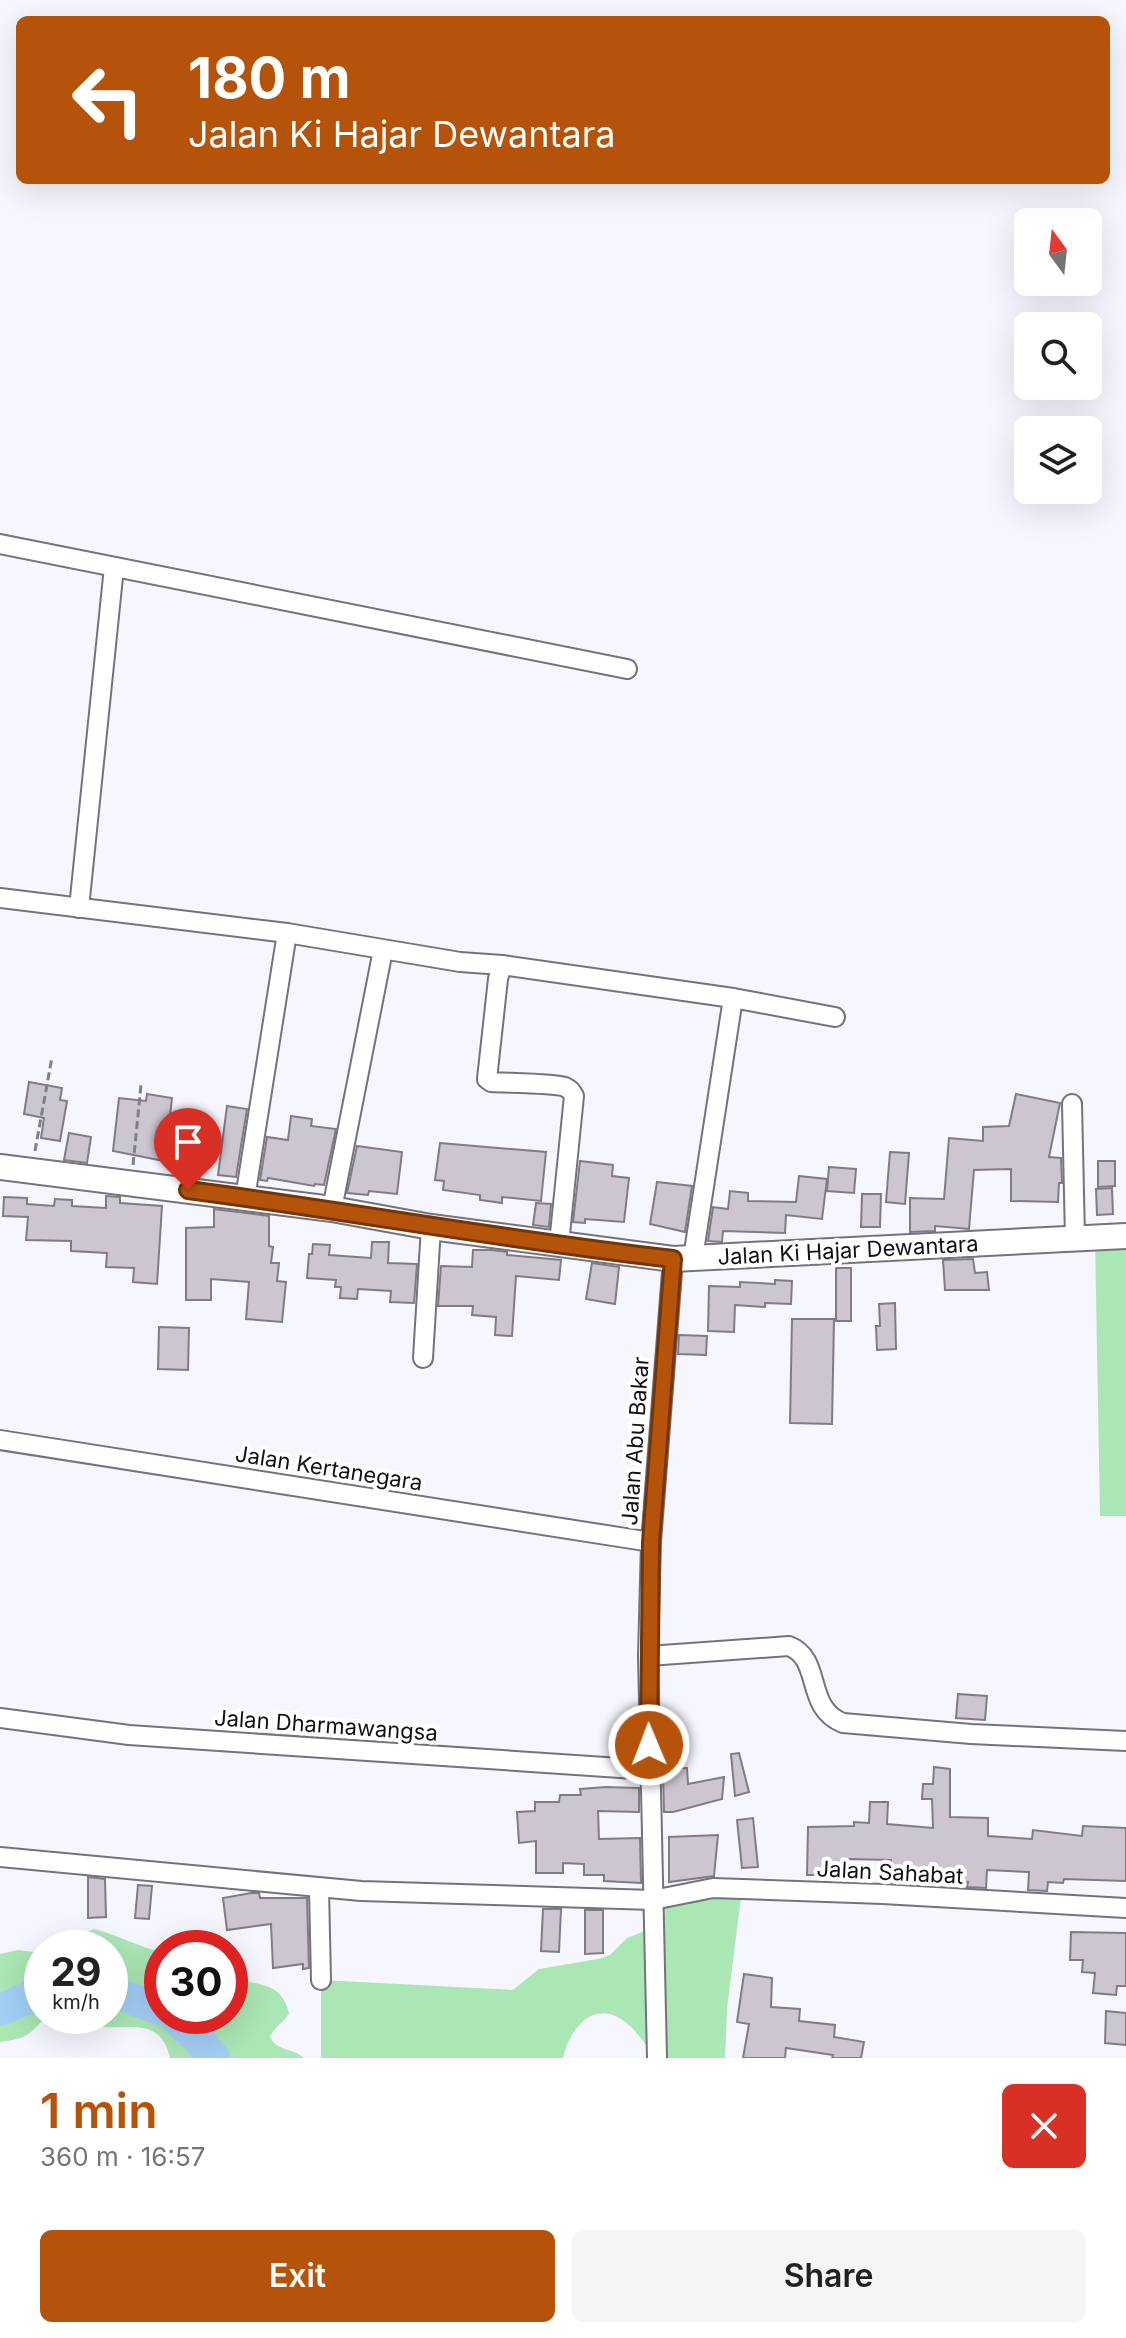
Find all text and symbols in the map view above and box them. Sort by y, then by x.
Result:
text: 180 m [188,44,351,112]
icon: left [56,48,160,152]
text: Jalan Ki Hajar Dewantara [188,112,615,156]
north arrow [1014,208,1102,296]
map controls [1014,208,1102,504]
button: search [1014,312,1102,400]
button: layers [1014,416,1102,504]
pin [154,1108,222,1190]
icon: arrive [166,1120,210,1164]
street label: Jalan Ki Hajar Dewantara [717,1230,979,1270]
street label: Jalan Abu Bakar [616,1356,654,1526]
street label: Jalan Kertanegara [234,1440,424,1496]
position arrow [607,1703,691,1787]
street label: Jalan Dharmawangsa [213,1704,439,1746]
street label: Jalan Sahabat [816,1855,964,1889]
speed limit sign: 30 [144,1930,248,2034]
text: 29 [50,1947,102,1996]
text: km/h [52,1990,100,2014]
text: 1 min [40,2081,158,2140]
button: close [1002,2084,1086,2168]
text: 360 m · 16:57 [40,2141,206,2172]
button: Exit [40,2230,555,2322]
button: Share [571,2230,1086,2322]

